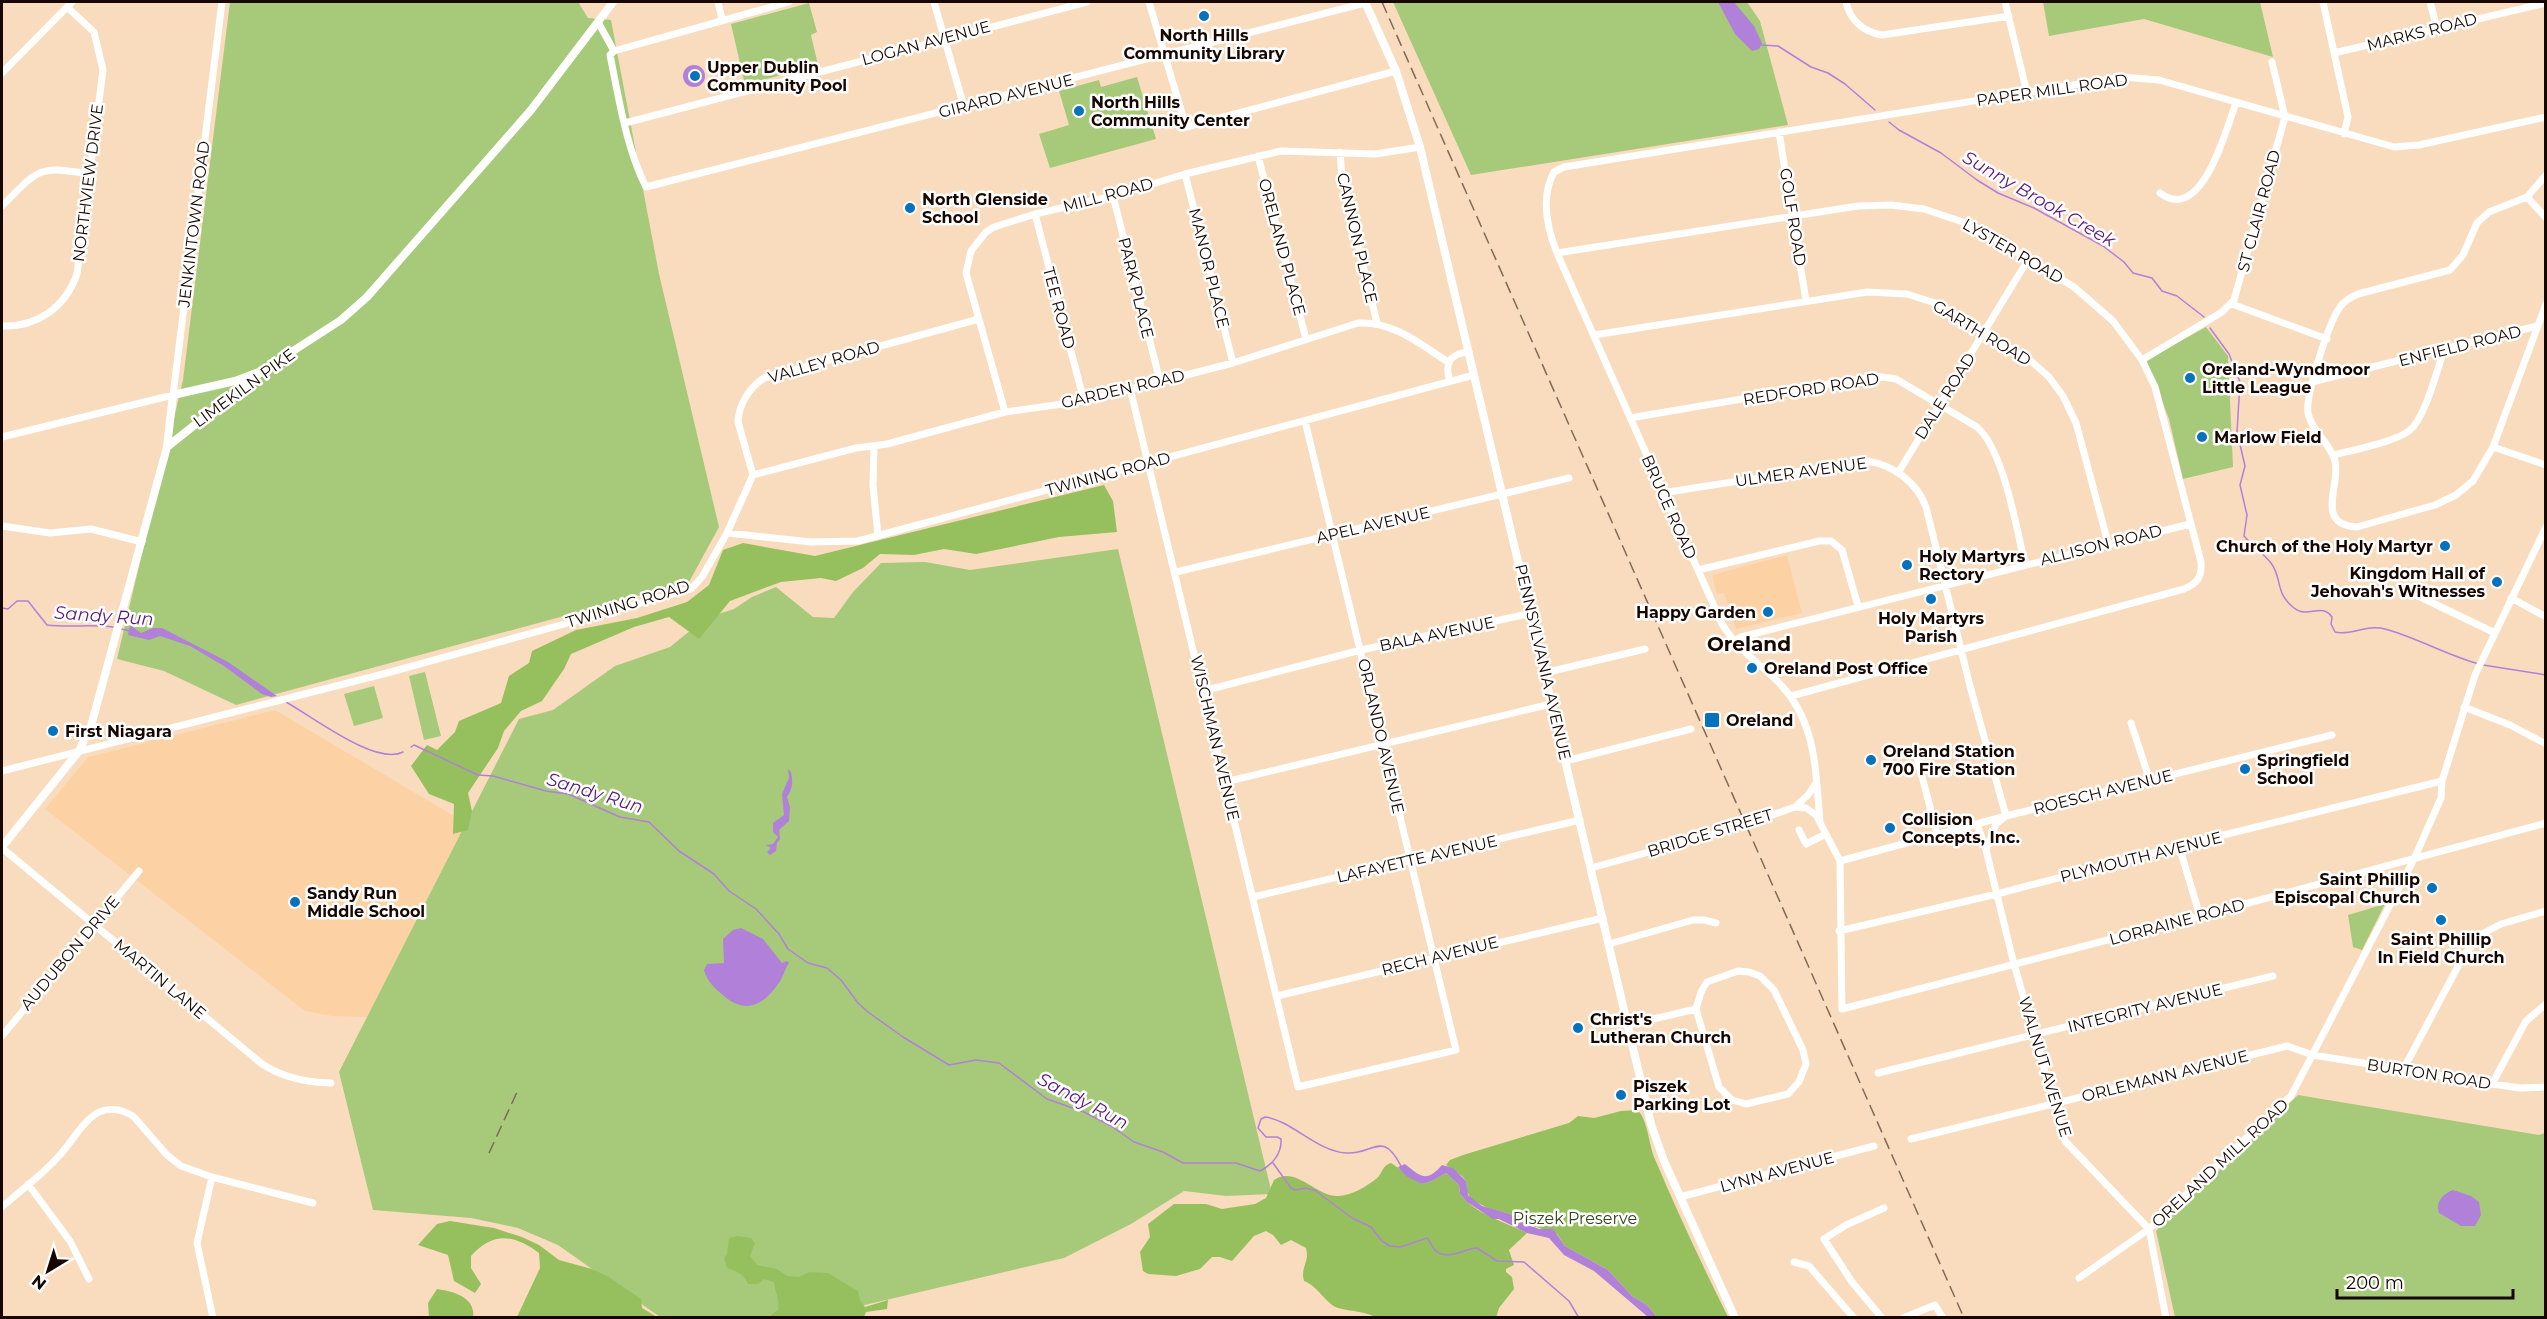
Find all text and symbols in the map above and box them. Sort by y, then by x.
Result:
marker: North Hills Community Library [1197,9,1211,23]
street label: MARKS ROAD [2365,9,2479,55]
street label: LOGAN AVENUE [860,17,992,69]
place label: North Hills Community Library [1124,26,1285,63]
place label: Upper Dublin Community Pool [707,58,847,95]
marker: Upper Dublin Community Pool [688,69,702,83]
street label: GIRARD AVENUE [937,70,1075,122]
street label: PAPER MILL ROAD [1975,70,2129,110]
place label: North Hills Community Center [1091,93,1250,130]
street label: NORTHVIEW DRIVE [69,103,107,263]
marker: North Hills Community Center [1072,104,1086,118]
street label: JENKINTOWN ROAD [174,140,214,309]
water label: Sunny Brook Creek [1959,146,2120,252]
street label: ST CLAIR ROAD [2234,148,2284,274]
street label: GOLF ROAD [1776,167,1810,267]
street label: CANNON PLACE [1333,171,1381,305]
street label: MILL ROAD [1061,174,1155,216]
street label: ORELAND PLACE [1255,176,1309,318]
place label: North Glenside School [922,190,1048,227]
marker: North Glenside School [903,201,917,215]
street label: MANOR PLACE [1185,206,1233,330]
street label: LYSTER ROAD [1959,215,2067,287]
street label: PARK PLACE [1114,235,1158,341]
street label: TEE ROAD [1039,265,1079,351]
street label: GARTH ROAD [1929,296,2035,370]
street label: ENFIELD ROAD [2397,322,2523,370]
street label: VALLEY ROAD [766,337,882,387]
street label: LIMEKILN PIKE [189,345,299,431]
street label: DALE ROAD [1911,349,1979,443]
place label: Oreland-Wyndmoor Little League [2202,360,2370,397]
street label: GARDEN ROAD [1059,366,1187,412]
street label: REDFORD ROAD [1742,369,1880,409]
marker: Oreland-Wyndmoor Little League [2183,371,2197,385]
place label: Marlow Field [2214,428,2322,447]
marker: Marlow Field [2195,430,2209,444]
street label: TWINING ROAD [1044,448,1172,500]
street label: BRUCE ROAD [1638,452,1700,562]
street label: ULMER AVENUE [1734,453,1868,491]
street label: APEL AVENUE [1314,503,1432,547]
street label: ALLISON ROAD [2038,521,2164,569]
place label: Church of the Holy Martyr [2216,537,2433,556]
marker: Church of the Holy Martyr [2438,539,2452,553]
place label: Holy Martyrs Rectory [1919,547,2026,584]
marker: Holy Martyrs Rectory [1900,558,1914,572]
street label: PENNSYLVANIA AVENUE [1511,562,1575,762]
place label: Kingdom Hall of Jehovah's Witnesses [2310,564,2486,601]
marker: Kingdom Hall of Jehovah's Witnesses [2490,575,2504,589]
street label: TWINING ROAD [564,576,692,632]
marker: Holy Martyrs Parish [1924,592,1938,606]
water label: Sandy Run [54,602,154,630]
place label: Happy Garden [1636,603,1756,622]
marker: Happy Garden [1761,605,1775,619]
place label: Holy Martyrs Parish [1878,609,1985,646]
street label: BALA AVENUE [1378,612,1496,656]
district label: Oreland [1707,632,1791,656]
street label: WISCHMAN AVENUE [1187,653,1243,823]
street label: ORLANDO AVENUE [1354,657,1408,815]
place label: Oreland Post Office [1764,659,1928,678]
marker: Oreland Post Office [1745,661,1759,675]
marker: Oreland [1703,711,1721,729]
place label: Oreland [1726,711,1793,730]
place label: First Niagara [65,722,172,741]
marker: First Niagara [46,724,60,738]
place label: Oreland Station 700 Fire Station [1883,742,2015,779]
place label: Springfield School [2257,751,2349,788]
marker: Oreland Station 700 Fire Station [1864,753,1878,767]
marker: Springfield School [2238,762,2252,776]
street label: ROESCH AVENUE [2031,765,2175,819]
water label: Sandy Run [544,768,646,818]
street label: BRIDGE STREET [1645,805,1776,861]
place label: Collision Concepts, Inc. [1902,810,2020,847]
marker: Collision Concepts, Inc. [1883,821,1897,835]
street label: PLYMOUTH AVENUE [2058,828,2224,886]
street label: LAFAYETTE AVENUE [1335,831,1499,887]
place label: Saint Phillip Episcopal Church [2274,870,2420,907]
marker: Saint Phillip Episcopal Church [2425,881,2439,895]
place label: Sandy Run Middle School [307,884,425,921]
street label: AUDUBON DRIVE [17,892,123,1014]
marker: Sandy Run Middle School [288,895,302,909]
street label: LORRAINE ROAD [2107,895,2247,949]
marker: Saint Phillip In Field Church [2434,913,2448,927]
place label: Saint Phillip In Field Church [2377,930,2505,967]
street label: RECH AVENUE [1380,932,1500,980]
street label: MARTIN LANE [110,935,210,1023]
street label: INTEGRITY AVENUE [2066,980,2224,1036]
street label: WALNUT AVENUE [2015,994,2075,1140]
place label: Christ's Lutheran Church [1590,1010,1731,1047]
marker: Christ's Lutheran Church [1571,1021,1585,1035]
street label: ORLEMANN AVENUE [2080,1046,2250,1106]
street label: BURTON ROAD [2366,1055,2492,1093]
water label: Sandy Run [1034,1068,1132,1134]
place label: Piszek Parking Lot [1633,1077,1730,1114]
marker: Piszek Parking Lot [1614,1088,1628,1102]
street label: ORELAND MILL ROAD [2148,1095,2292,1231]
street label: LYNN AVENUE [1718,1148,1836,1196]
park label: Piszek Preserve [1513,1209,1637,1228]
north arrow [18,1241,78,1301]
scale bar [2337,1262,2512,1300]
text: N [28,1271,50,1294]
text: 200 m [2346,1272,2404,1294]

